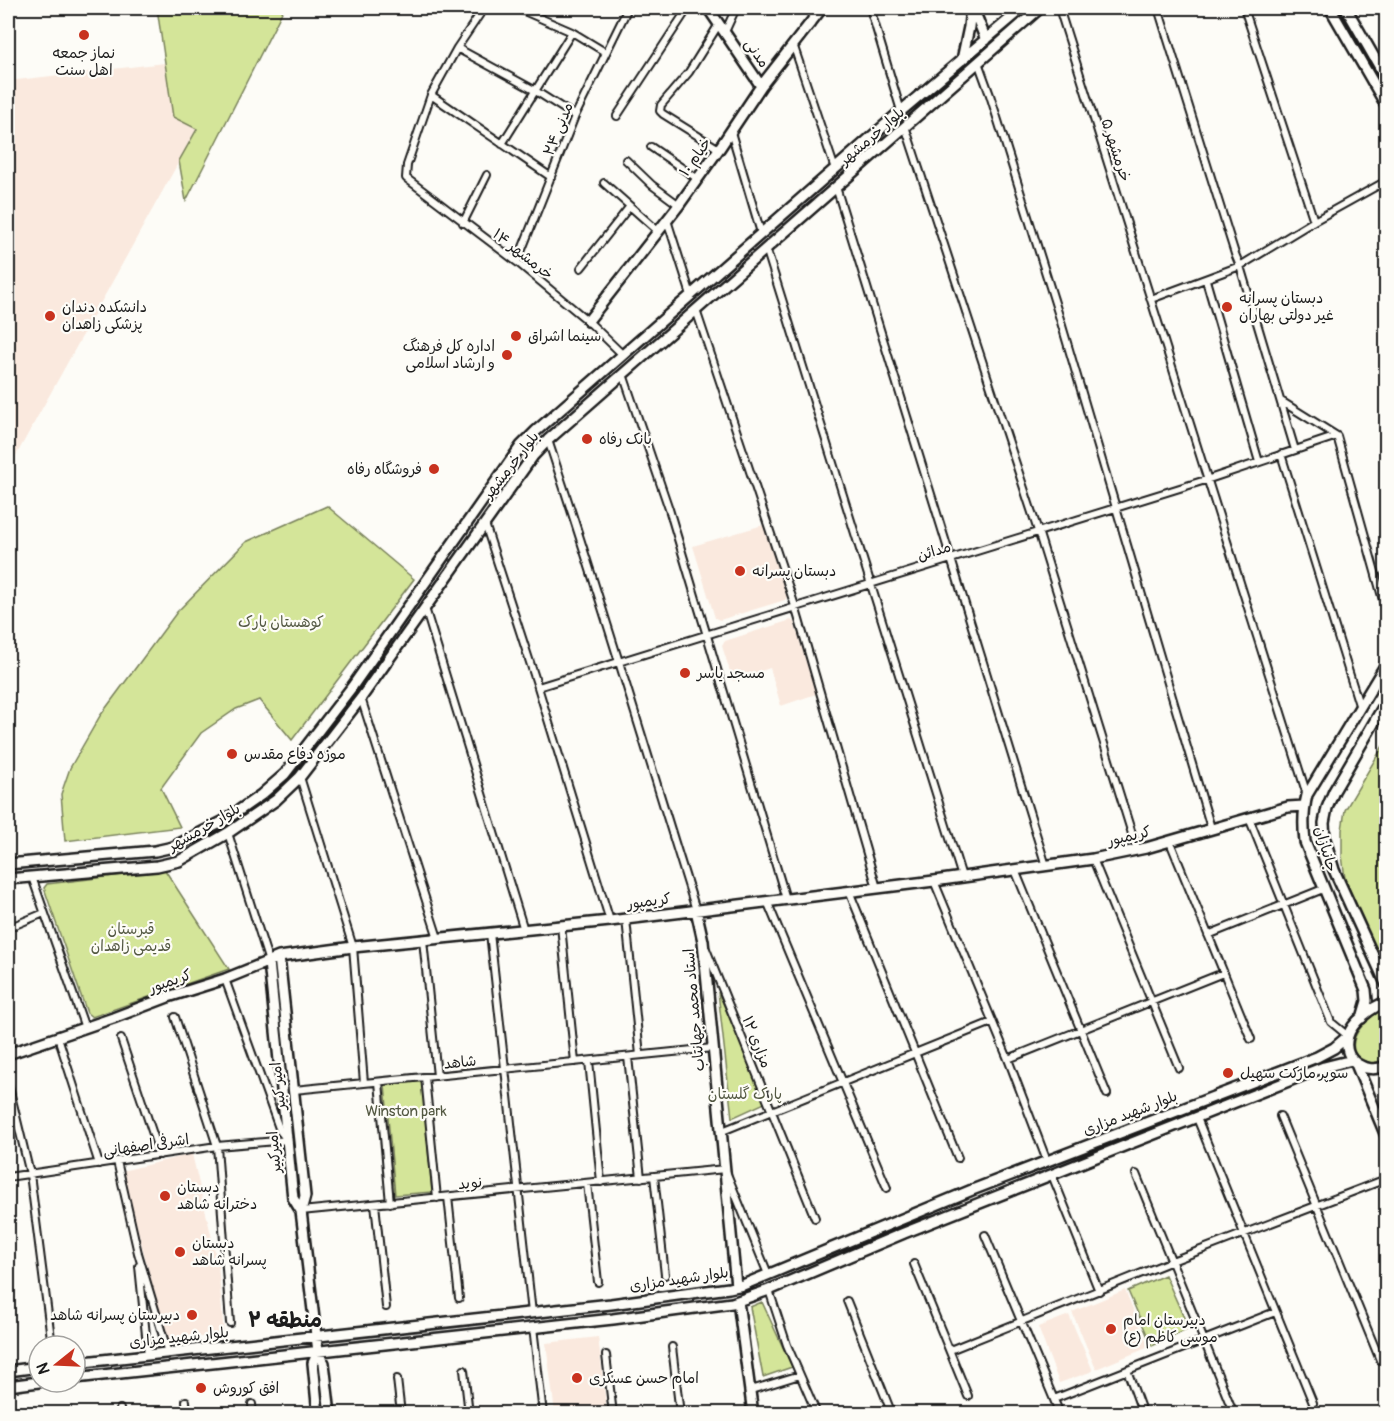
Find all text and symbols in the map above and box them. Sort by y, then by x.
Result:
marker: نماز جمعه اهل سنت [77,28,91,42]
street label: مدنی [740,35,773,72]
place label: نماز جمعه اهل سنت [53,44,115,80]
street label: مدنی ۲۴ [539,100,578,159]
street label: بلوار خرمشهر [834,103,909,171]
street label: خرمشهر ۵ [1096,116,1135,184]
street label: خیام ۱۰ [675,134,716,181]
street label: خرمشهر ۱۴ [489,225,557,284]
place label: دبستان پسرانه غیر دولتی بهاران [1239,289,1334,325]
place label: دانشکده دندان پزشکی زاهدان [62,298,147,334]
marker: دبستان پسرانه غیر دولتی بهاران [1220,300,1234,314]
marker: دانشکده دندان پزشکی زاهدان [43,309,57,323]
place label: سینما اشراق [528,327,601,346]
marker: سینما اشراق [509,329,523,343]
place label: اداره کل فرهنگ و ارشاد اسلامی [403,337,495,373]
marker: اداره کل فرهنگ و ارشاد اسلامی [500,348,514,362]
street label: بلوار خرمشهر [478,428,544,504]
place label: بانک رفاه [599,430,652,449]
marker: بانک رفاه [580,432,594,446]
place label: فروشگاه رفاه [347,460,422,479]
marker: فروشگاه رفاه [427,462,441,476]
street label: مدائن [915,537,953,566]
place label: دبستان پسرانه [752,562,836,581]
marker: دبستان پسرانه [733,564,747,578]
park label: کوهستان پارک [238,613,324,632]
place label: مسجد یاسر [695,664,765,683]
marker: مسجد یاسر [678,666,692,680]
place label: موزه دفاع مقدس [244,745,346,764]
marker: موزه دفاع مقدس [225,747,239,761]
street label: بلوار خرمشهر [163,799,244,857]
street label: کریمپور [1105,822,1153,851]
street label: جانبازان [1310,824,1341,874]
street label: کریمپور [625,889,672,914]
park label: قبرستان قدیمی زاهدان [91,920,171,956]
street label: استاد محمد جهانتاب [680,948,709,1072]
street label: کریمپور [145,965,194,998]
street label: مزاری ۱۲ [737,1013,776,1071]
street label: شاهد [443,1051,477,1074]
street label: امیر کبیر [267,1061,291,1113]
place label: سوپر مارکت سهیل [1240,1064,1348,1083]
marker: سوپر مارکت سهیل [1221,1066,1235,1080]
park label: پارک گلستان [708,1085,782,1104]
street label: بلوار شهید مزاری [1080,1087,1180,1140]
park label: Winston park [365,1102,448,1121]
street label: اشرفی اصفهانی [102,1129,190,1161]
street label: امیرکبیر [263,1130,286,1176]
street label: نوید [457,1173,483,1194]
place label: دبستان دخترانه شاهد [177,1178,257,1214]
marker: دبستان دخترانه شاهد [158,1189,172,1203]
place label: دبستان پسرانه شاهد [192,1234,267,1270]
marker: دبستان پسرانه شاهد [173,1245,187,1259]
street label: بلوار شهید مزاری [628,1263,730,1296]
place label: دبیرستان پسرانه شاهد [50,1306,180,1325]
district label: منطقه ۲ [248,1307,322,1334]
marker: دبیرستان پسرانه شاهد [185,1308,199,1322]
place label: دبیرستان امام موسی کاظم (ع) [1123,1311,1218,1349]
marker: دبیرستان امام موسی کاظم (ع) [1104,1322,1118,1336]
street label: بلوار شهید مزاری [128,1323,230,1352]
north arrow [27,1334,87,1394]
text: N [32,1360,55,1377]
place label: امام حسن عسکری [589,1369,699,1389]
marker: امام حسن عسکری [570,1371,584,1385]
place label: افق کوروش [213,1379,279,1398]
marker: افق کوروش [194,1381,208,1395]

